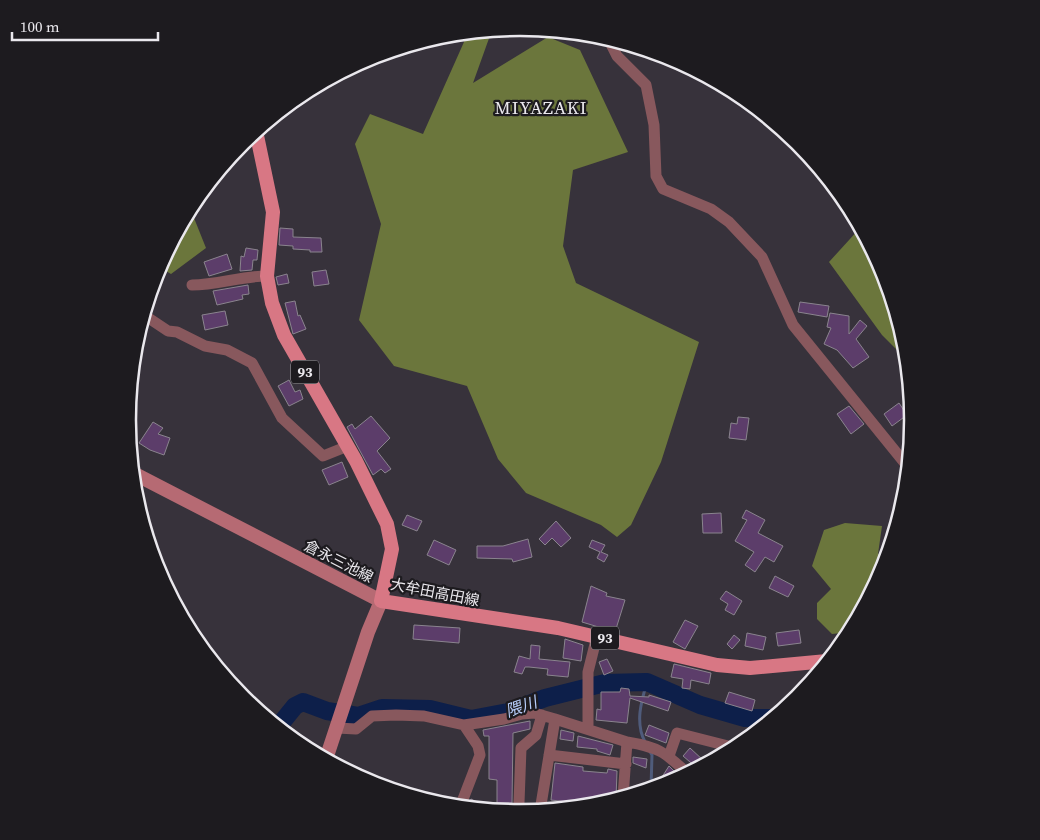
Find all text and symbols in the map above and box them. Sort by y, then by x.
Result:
scale bar [12,10,159,42]
text: 100 m [20,16,60,37]
district label: MIYAZAKI [494,95,588,120]
road number: 93 [291,361,319,384]
street label: 倉永三池線 [301,535,377,587]
street label: 大牟田高田線 [389,573,481,611]
road number: 93 [591,626,619,650]
water label: 隈川 [502,690,542,722]

